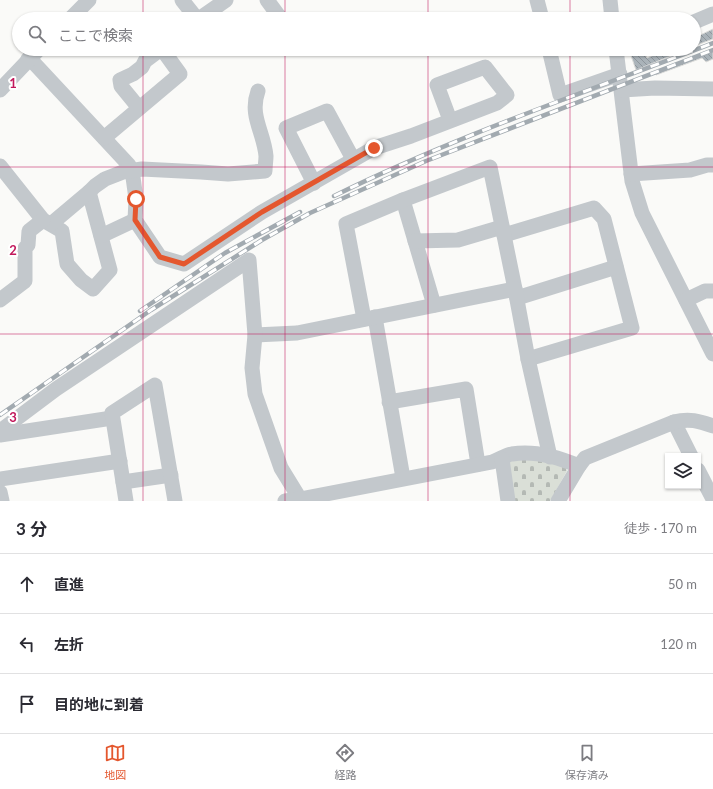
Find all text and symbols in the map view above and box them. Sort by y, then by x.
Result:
search box [12,12,701,56]
icon: search [26,23,48,45]
text: ここで検索 [58,26,133,44]
text: 1 [9,75,17,91]
route end [365,139,383,157]
route start [127,190,145,208]
text: 2 [9,242,17,258]
text: 3 [9,409,17,425]
map controls [665,453,701,489]
button: layers [665,453,701,489]
text: 3 分 [16,518,47,539]
text: 徒歩 · 170 m [624,520,697,536]
icon: ahead [16,573,38,595]
text: 直進 [54,575,84,593]
text: 50 m [668,576,697,592]
icon: left [16,633,38,655]
text: 左折 [54,635,84,653]
text: 120 m [660,636,697,652]
icon: arrive [16,693,38,715]
text: 目的地に到着 [54,695,144,713]
tab: 地図 [104,742,126,782]
tab: 経路 [334,742,356,782]
tab: 保存済み [565,742,609,782]

